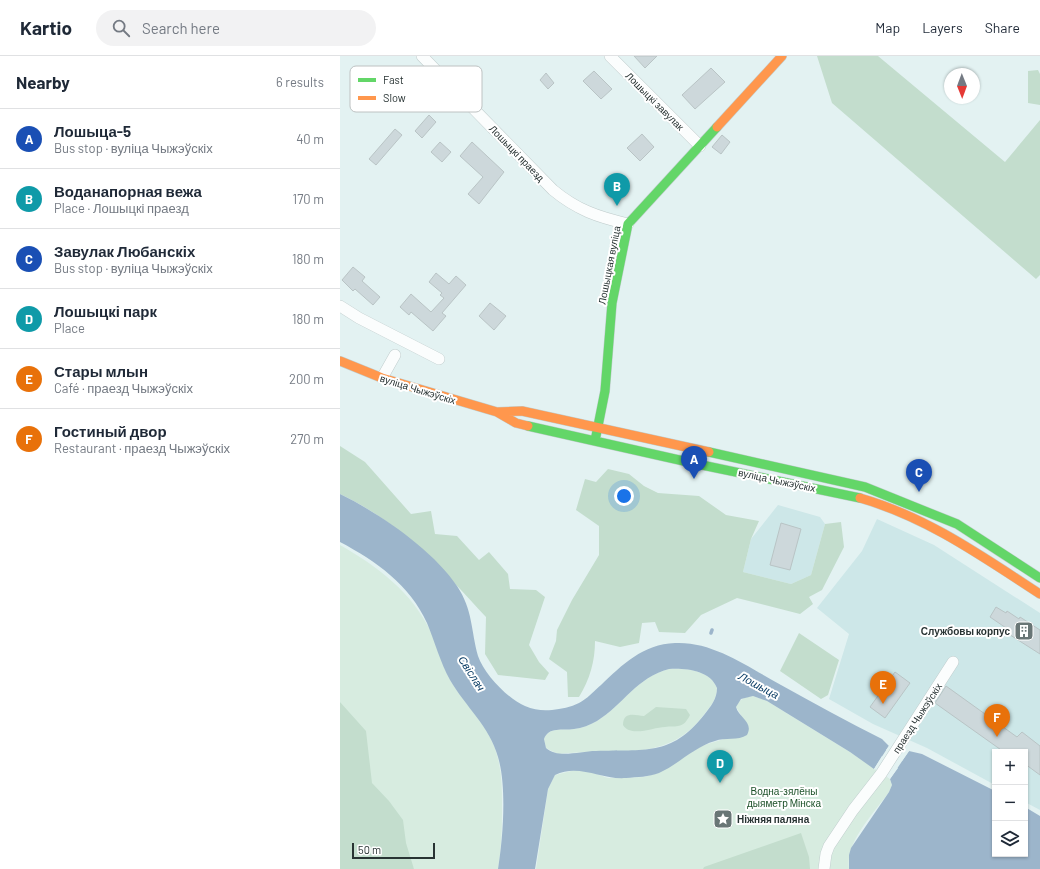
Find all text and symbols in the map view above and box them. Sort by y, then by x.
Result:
search box [96,10,376,46]
text: Kartio [20,16,72,39]
icon: search [110,17,132,39]
text: Search here [142,19,220,37]
text: Map [875,19,900,36]
text: Layers [922,19,963,36]
text: Share [985,19,1020,36]
legend [350,66,482,112]
north arrow [944,68,980,104]
street label: Лошыцкі завулак [623,69,687,133]
text: Nearby [16,72,70,92]
text: Fast [383,73,404,86]
text: 6 results [276,74,324,90]
text: Slow [383,91,406,104]
text: Лошыца-5 [54,122,131,140]
street label: Лошыцкі праезд [487,122,547,184]
text: A [25,131,33,147]
text: 40 m [296,131,324,147]
text: Bus stop · вуліца Чыжэўскіх [54,140,213,156]
pin: B [604,173,630,206]
text: Воданапорная вежа [54,182,202,200]
text: B [25,191,33,207]
text: 170 m [293,191,324,207]
text: Place · Лошыцкі праезд [54,200,189,216]
street label: Лошыцкая вуліца [595,224,623,305]
text: Завулак Любанскіх [54,242,195,260]
text: C [25,251,33,267]
text: 180 m [292,251,324,267]
text: Bus stop · вуліца Чыжэўскіх [54,260,213,276]
text: Лошыцкі парк [54,302,157,320]
text: D [25,311,33,327]
text: 180 m [292,311,324,327]
text: Place [54,320,85,336]
text: Стары млын [54,362,148,380]
text: E [25,371,33,387]
text: 200 m [289,371,324,387]
street label: вуліца Чыжэўскіх [379,372,457,406]
text: Café · праезд Чыжэўскіх [54,380,193,396]
text: Гостиный двор [54,422,167,440]
text: F [25,431,33,447]
text: 270 m [290,431,324,447]
text: Restaurant · праезд Чыжэўскіх [54,440,230,456]
pin: A [681,446,707,479]
pin: C [906,459,932,492]
street label: вуліца Чыжэўскіх [737,466,817,494]
your location [614,486,634,506]
building icon: Службовы корпус [1013,620,1035,642]
place label: Службовы корпус [921,625,1010,637]
water label: Свіслач [456,653,488,693]
water label: Лошыца [736,669,781,701]
pin: E [870,671,896,704]
street label: праезд Чыжэўскіх [890,681,944,755]
pin: F [984,704,1010,737]
map controls [992,749,1028,857]
button: + [992,749,1028,785]
pin: D [707,750,733,783]
park label: Водна-зялёны дыяметр Мінска [747,785,821,809]
button: − [992,785,1028,821]
place icon: Ніжняя паляна [712,808,734,830]
place label: Ніжняя паляна [737,813,810,825]
button: layers [992,821,1028,857]
scale bar [352,841,435,860]
text: 50 m [358,843,381,856]

